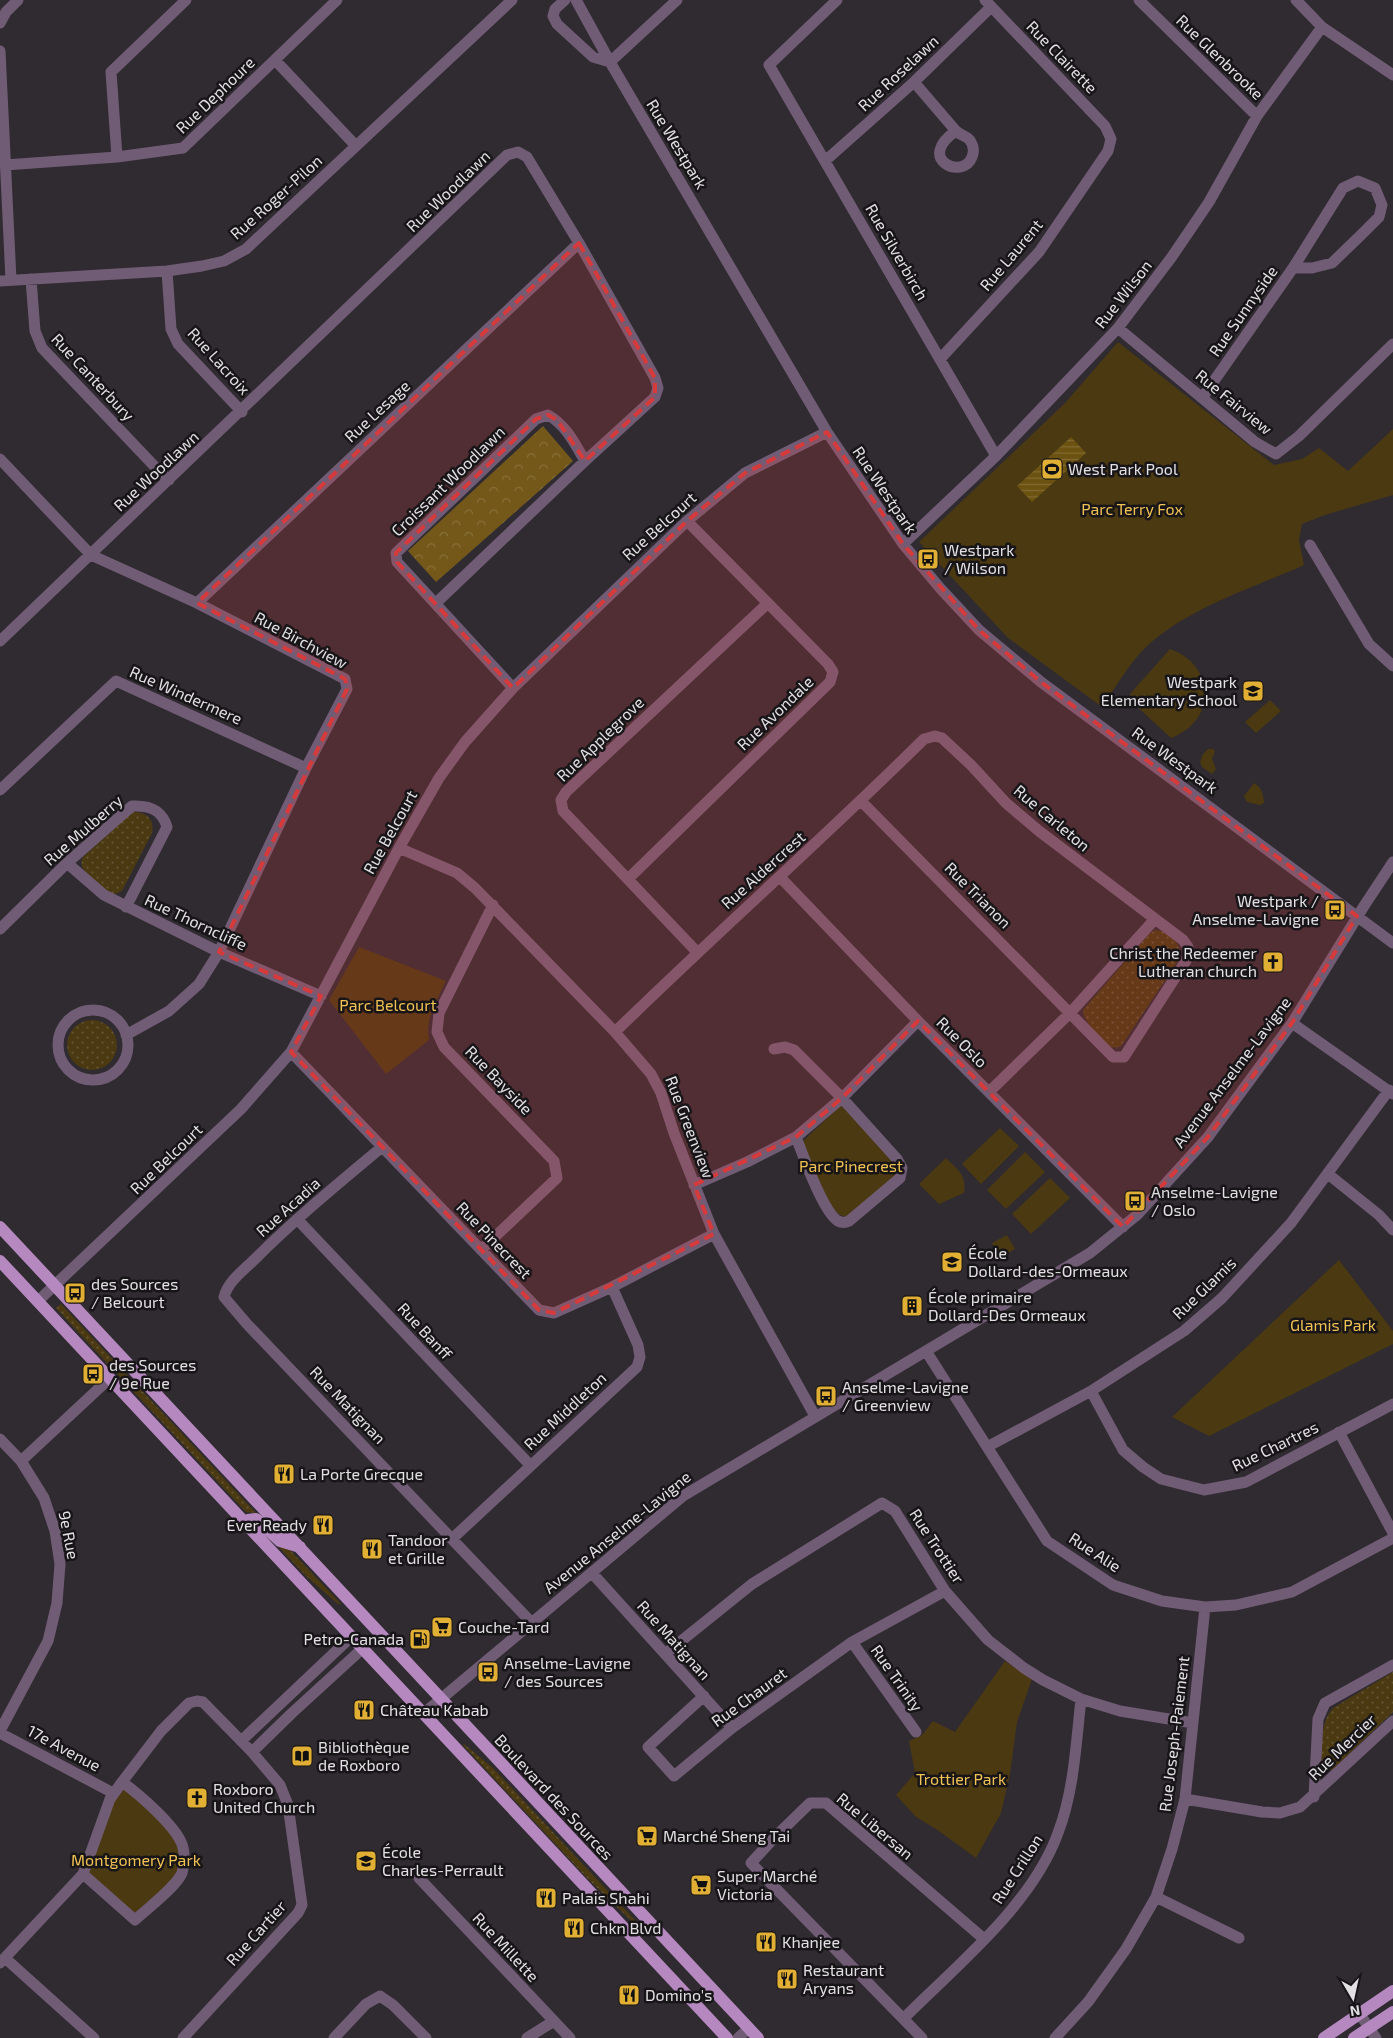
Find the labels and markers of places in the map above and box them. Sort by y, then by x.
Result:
sports icon: West Park Pool [1040,457,1064,481]
place label: West Park Pool [1068,459,1178,478]
place label: Westpark / Wilson [944,540,1014,577]
bus stop icon: Westpark / Wilson [916,547,940,571]
place label: Westpark Elementary School [1101,672,1237,709]
school or university icon: Westpark Elementary School [1241,679,1265,703]
place label: Westpark / Anselme-Lavigne [1192,891,1319,928]
bus stop icon: Westpark / Anselme-Lavigne [1323,898,1347,922]
place label: Christ the Redeemer Lutheran church [1109,943,1258,980]
church icon: Christ the Redeemer Lutheran church [1261,950,1285,974]
place label: Anselme-Lavigne / Oslo [1151,1182,1278,1219]
bus stop icon: Anselme-Lavigne / Oslo [1123,1189,1147,1213]
place label: École Dollard-des-Ormeaux [968,1243,1128,1280]
school or university icon: École Dollard-des-Ormeaux [940,1250,964,1274]
place label: des Sources / Belcourt [91,1274,178,1311]
bus stop icon: des Sources / Belcourt [63,1281,87,1305]
place label: École primaire Dollard-Des Ormeaux [928,1287,1086,1324]
building icon: École primaire Dollard-Des Ormeaux [900,1294,924,1318]
place label: des Sources / 9e Rue [109,1355,196,1392]
bus stop icon: des Sources / 9e Rue [81,1362,105,1386]
place label: Anselme-Lavigne / Greenview [842,1377,969,1414]
bus stop icon: Anselme-Lavigne / Greenview [814,1384,838,1408]
restaurant icon: La Porte Grecque [272,1462,296,1486]
place label: La Porte Grecque [300,1464,423,1483]
restaurant icon: Ever Ready [311,1513,335,1537]
place label: Ever Ready [227,1515,308,1534]
place label: Tandoor et Grille [388,1530,448,1567]
restaurant icon: Tandoor et Grille [360,1537,384,1561]
supermarket icon: Couche-Tard [430,1615,454,1639]
place label: Couche-Tard [458,1617,549,1636]
fuel station icon: Petro-Canada [408,1627,432,1651]
place label: Petro-Canada [304,1629,404,1648]
place label: Anselme-Lavigne / des Sources [504,1653,631,1690]
bus stop icon: Anselme-Lavigne / des Sources [476,1660,500,1684]
restaurant icon: Château Kabab [352,1698,376,1722]
place label: Château Kabab [380,1700,489,1719]
place label: Bibliothèque de Roxboro [318,1737,410,1774]
library icon: Bibliothèque de Roxboro [290,1744,314,1768]
place label: Roxboro United Church [213,1779,315,1816]
church icon: Roxboro United Church [185,1786,209,1810]
supermarket icon: Marché Sheng Tai [635,1824,659,1848]
place label: Marché Sheng Tai [663,1826,790,1845]
place label: École Charles-Perrault [382,1842,504,1879]
school or university icon: École Charles-Perrault [354,1849,378,1873]
place label: Super Marché Victoria [717,1866,817,1903]
supermarket icon: Super Marché Victoria [689,1873,713,1897]
restaurant icon: Palais Shahi [534,1886,558,1910]
place label: Palais Shahi [562,1888,650,1907]
restaurant icon: Chkn Blvd [562,1916,586,1940]
place label: Chkn Blvd [590,1918,661,1937]
restaurant icon: Khanjee [754,1930,778,1954]
place label: Khanjee [782,1932,840,1952]
place label: Restaurant Aryans [803,1960,884,1997]
restaurant icon: Restaurant Aryans [775,1967,799,1991]
restaurant icon: Domino's [617,1983,641,2007]
place label: Domino's [645,1985,712,2004]

